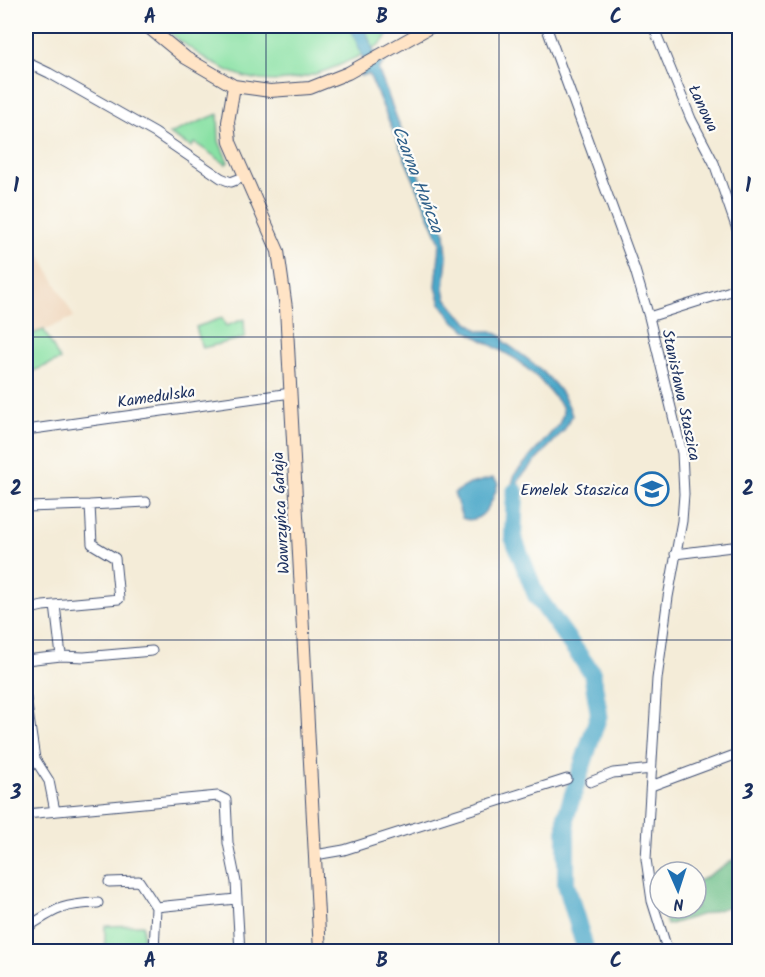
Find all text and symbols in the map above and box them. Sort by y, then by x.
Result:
text: A [144,2,156,34]
text: B [376,2,388,34]
text: C [610,2,622,34]
street label: Łanowa [681,81,724,136]
water label: Czarna Hańcza [383,122,451,239]
text: 1 [13,171,19,203]
text: 1 [745,171,751,203]
street label: Stanisława Staszica [654,327,707,463]
street label: Kamedulska [116,380,197,415]
street label: Wawrzyńca Gałaja [266,451,297,575]
school or university icon: Emelek Staszica [634,471,670,507]
text: 2 [10,474,22,506]
text: 2 [742,474,754,506]
place label: Emelek Staszica [520,478,629,503]
text: 3 [10,778,22,810]
text: 3 [742,778,754,810]
north arrow [648,860,708,920]
text: N [673,891,684,916]
text: A [144,946,156,977]
text: B [376,946,388,977]
text: C [610,946,622,977]

